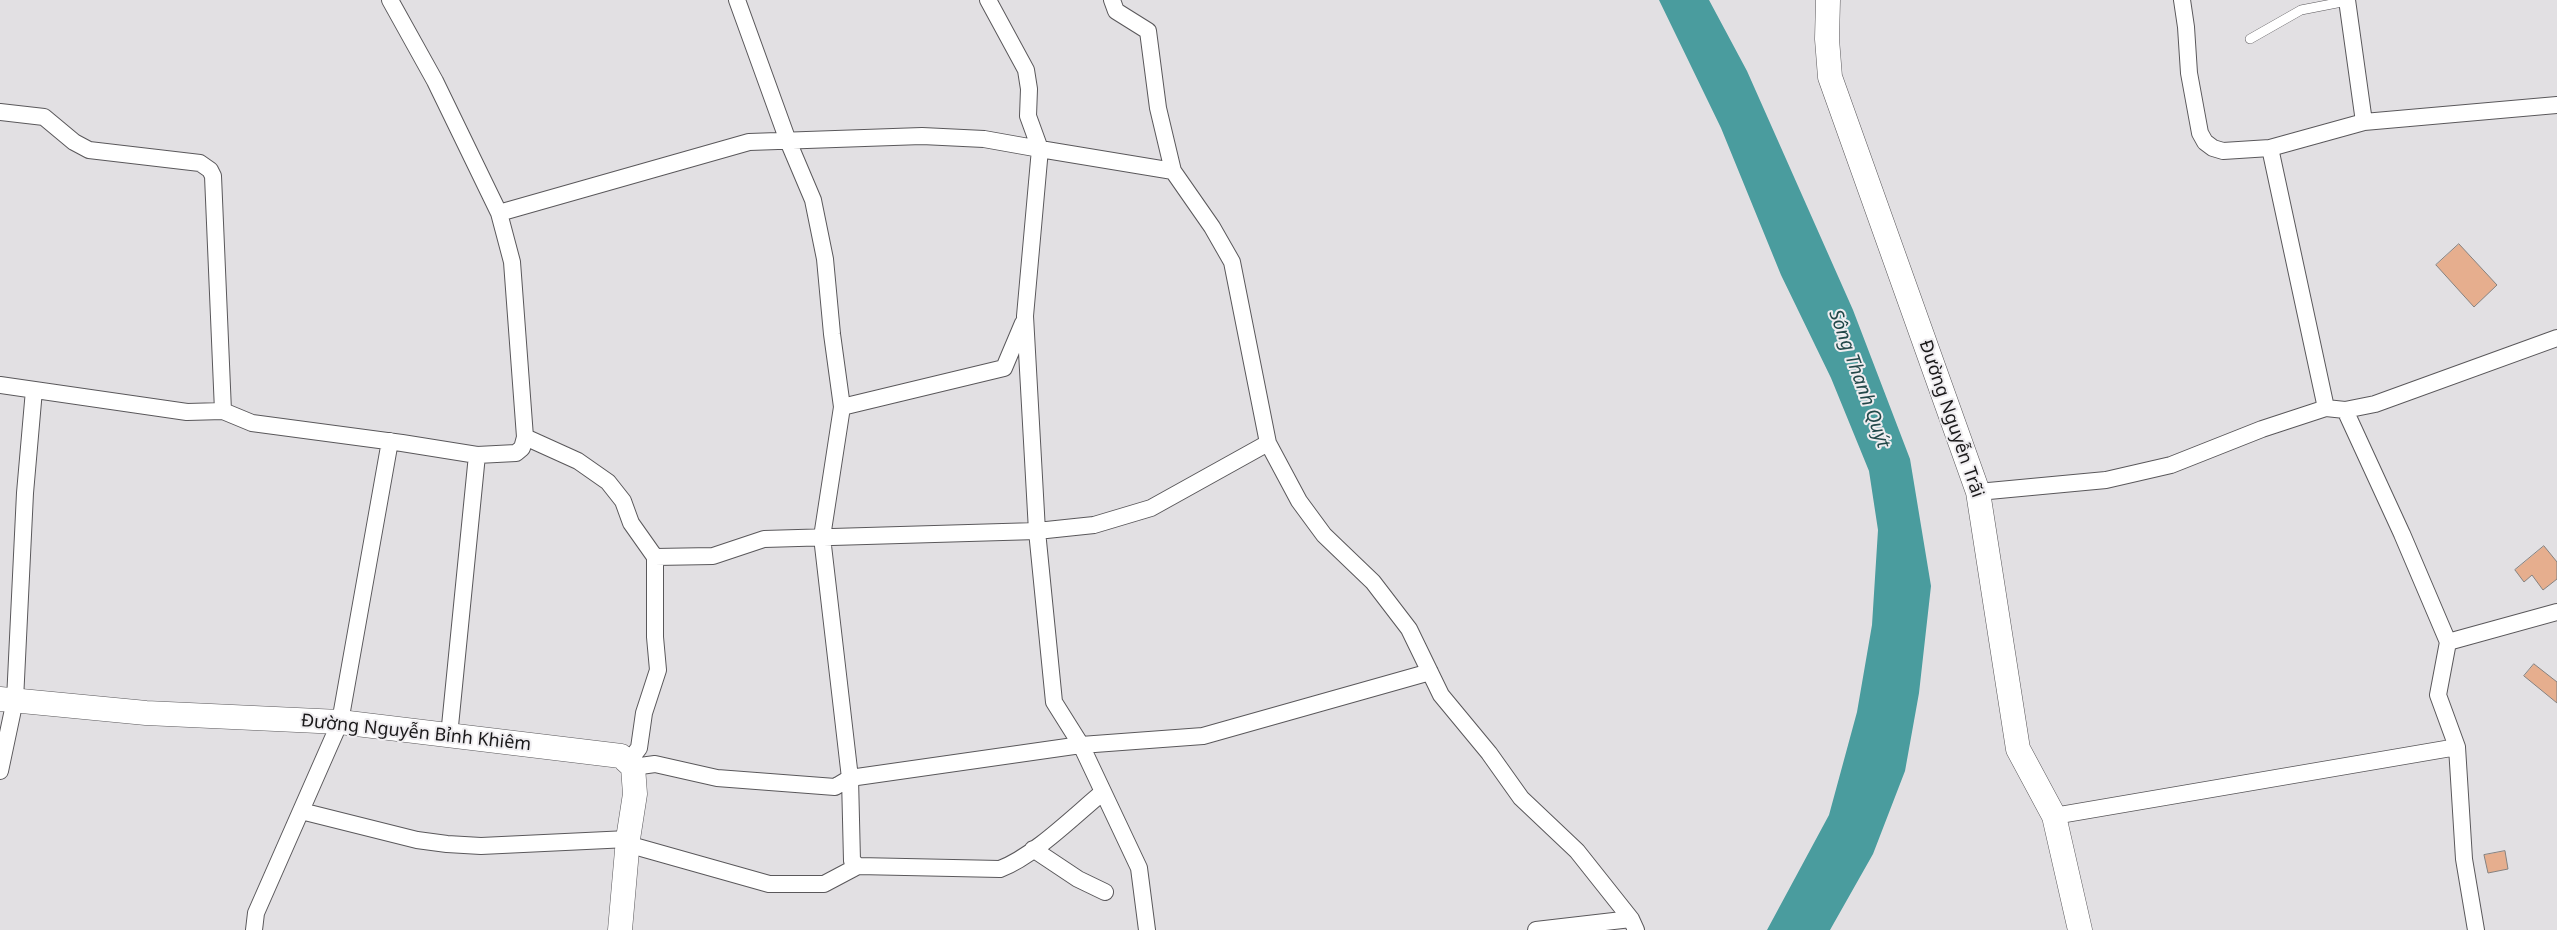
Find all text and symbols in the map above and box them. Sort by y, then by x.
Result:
water label: Sông Thanh Quýt [1823,307,1895,451]
street label: Đường Nguyễn Trãi [1914,337,1988,501]
street label: Đường Nguyễn Bỉnh Khiêm [300,710,532,756]

